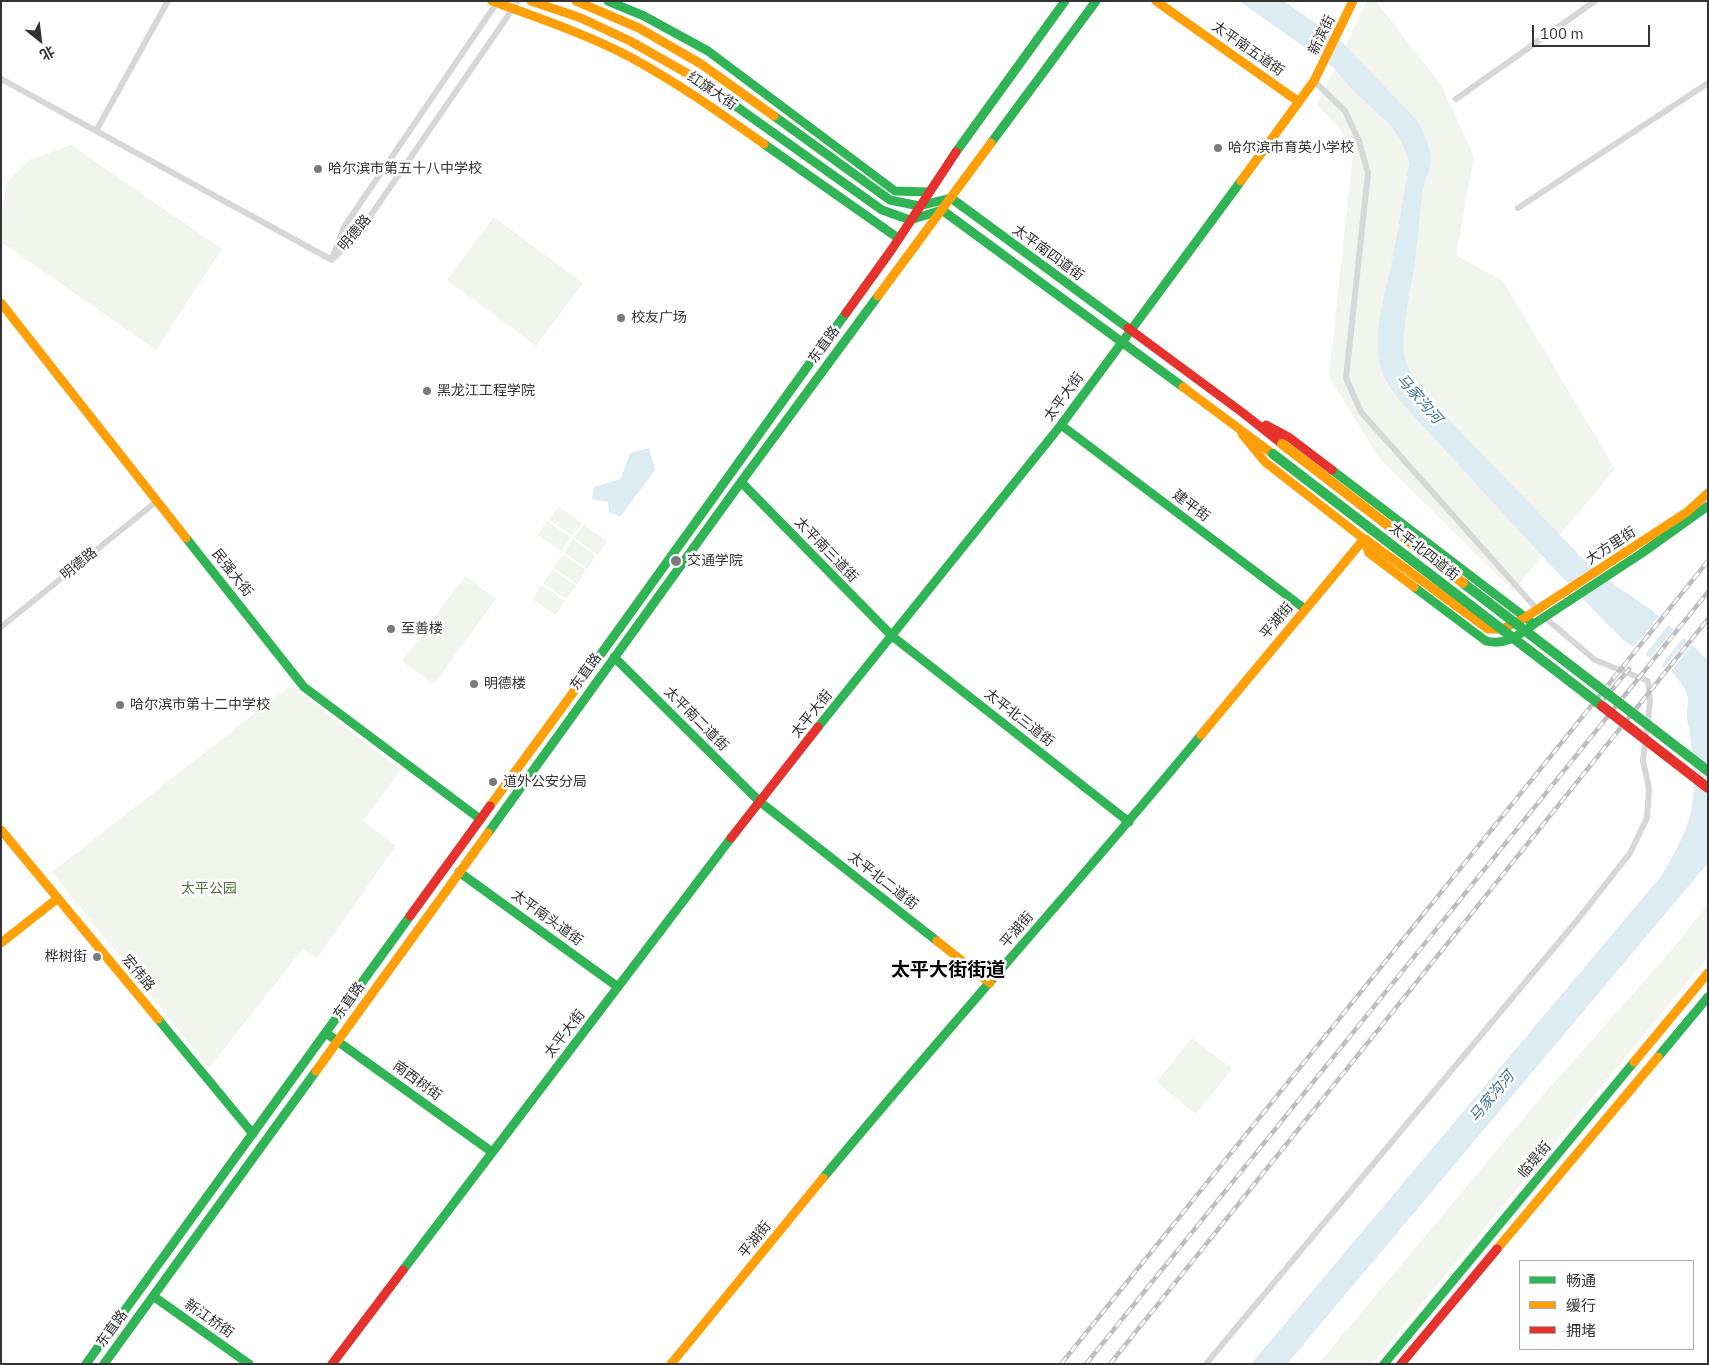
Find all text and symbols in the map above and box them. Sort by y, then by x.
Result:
street label: 新滨街 [1305,12,1339,58]
north arrow [15,15,65,65]
scale bar [1534,15,1652,47]
street label: 太平南五道街 [1209,18,1287,80]
text: 100 m [1540,24,1584,43]
text: 北 [37,42,58,64]
street label: 红旗大街 [684,68,740,114]
place label: 哈尔滨市育英小学校 [1228,140,1354,156]
marker: 哈尔滨市育英小学校 [1212,142,1224,154]
place label: 哈尔滨市第五十八中学校 [328,161,482,177]
marker: 哈尔滨市第五十八中学校 [312,163,324,175]
street label: 明德路 [335,212,375,254]
street label: 太平南四道街 [1009,222,1087,284]
place label: 校友广场 [631,310,687,326]
marker: 校友广场 [615,312,627,324]
street label: 东直路 [805,323,843,367]
street label: 太平大街 [1041,369,1087,425]
water label: 马家沟河 [1393,370,1445,428]
place label: 黑龙江工程学院 [437,383,535,399]
marker: 黑龙江工程学院 [421,385,433,397]
street label: 建平街 [1169,487,1213,525]
street label: 太平南三道街 [791,514,861,586]
street label: 太平北四道街 [1386,520,1462,584]
street label: 大方里街 [1583,524,1639,568]
street label: 明德路 [57,544,101,584]
street label: 民强大街 [208,546,256,600]
place label: 交通学院 [687,553,743,569]
marker: 交通学院 [669,554,683,568]
street label: 平湖街 [1257,600,1297,642]
place label: 至善楼 [401,621,443,637]
marker: 至善楼 [385,623,397,635]
street label: 东直路 [567,650,605,694]
place label: 明德楼 [484,676,526,692]
marker: 明德楼 [468,678,480,690]
street label: 太平南二道街 [660,683,732,755]
street label: 太平北三道街 [981,686,1057,750]
street label: 太平大街 [788,687,836,741]
place label: 哈尔滨市第十二中学校 [130,697,270,713]
marker: 哈尔滨市第十二中学校 [114,699,126,711]
place label: 道外公安分局 [503,774,587,790]
marker: 道外公安分局 [487,776,499,788]
street label: 太平北二道街 [845,849,921,913]
park label: 太平公园 [181,881,237,897]
street label: 太平南头道街 [508,887,586,949]
street label: 平湖街 [997,909,1037,951]
place label: 桦树街 [45,949,87,965]
marker: 桦树街 [91,951,103,963]
street label: 宏伟路 [118,952,158,994]
district label: 太平大街街道 [891,960,1005,982]
street label: 东直路 [330,979,368,1023]
street label: 太平大街 [541,1007,589,1061]
street label: 南西树街 [389,1058,445,1104]
water label: 马家沟河 [1466,1068,1518,1126]
street label: 临堤街 [1515,1139,1555,1181]
street label: 平湖街 [735,1218,775,1262]
legend [1519,1260,1694,1350]
text: 畅通 [1566,1271,1596,1290]
street label: 新江桥街 [181,1296,237,1342]
text: 缓行 [1566,1296,1596,1315]
street label: 东直路 [93,1307,131,1351]
text: 拥堵 [1566,1321,1596,1340]

